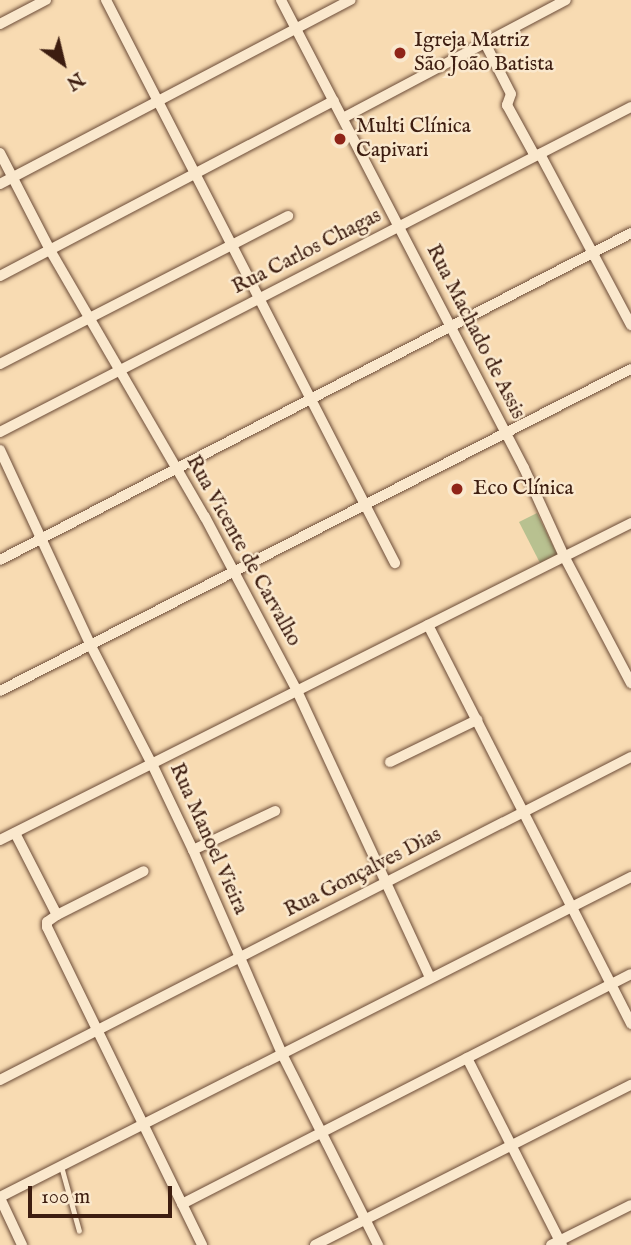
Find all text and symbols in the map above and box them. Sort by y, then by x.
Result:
north arrow [28,28,98,98]
place label: Igreja Matriz São João Batista [414,28,554,78]
marker: Igreja Matriz São João Batista [392,45,408,61]
text: N [61,66,88,95]
place label: Multi Clínica Capivari [356,114,471,164]
marker: Multi Clínica Capivari [330,129,350,149]
street label: Rua Carlos Chagas [228,203,386,301]
street label: Rua Machado de Assis [420,240,530,424]
street label: Rua Vicente de Carvalho [180,451,306,651]
place label: Eco Clínica [473,476,574,502]
marker: Eco Clínica [447,479,467,499]
street label: Rua Manoel Vieira [163,759,253,919]
street label: Rua Gonçalves Dias [280,823,446,923]
scale bar [32,1172,175,1216]
text: 100 m [41,1184,90,1211]

